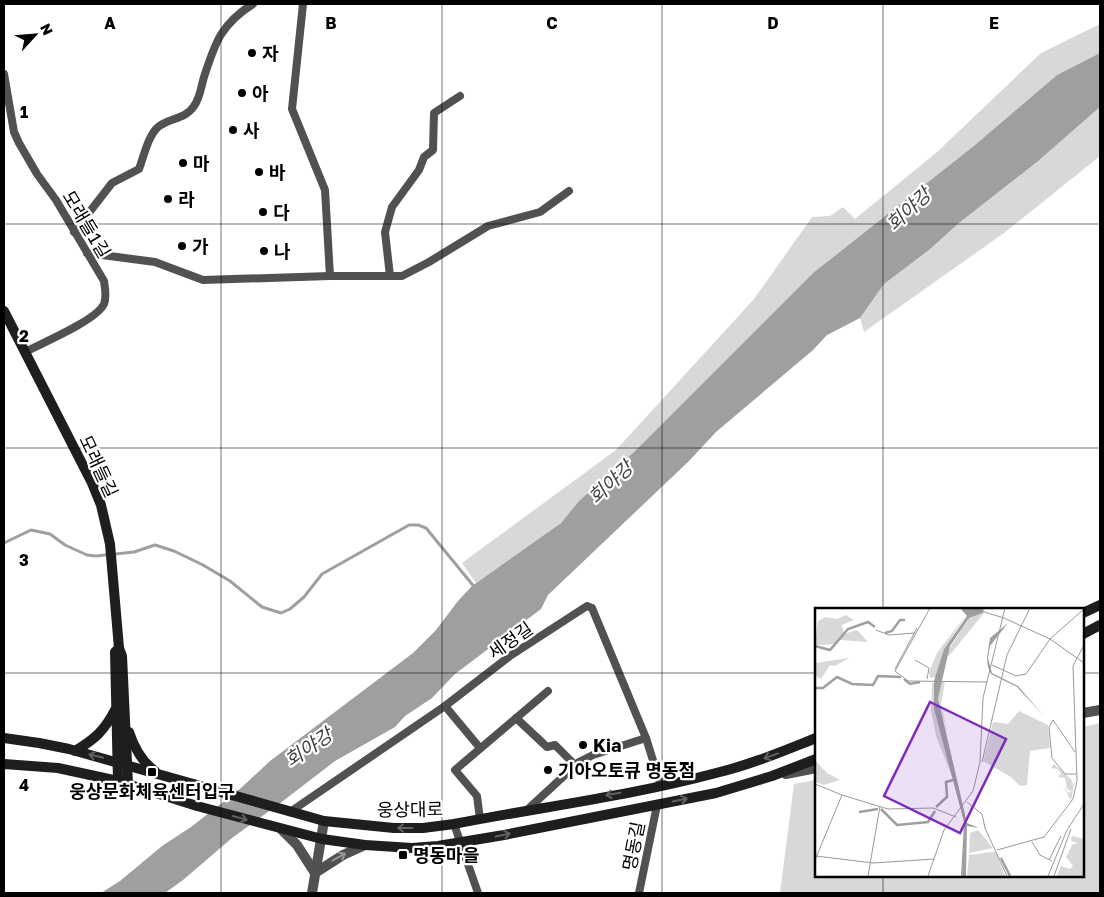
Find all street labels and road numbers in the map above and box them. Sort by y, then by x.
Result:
street label: 모래들1길 [58,186,116,262]
street label: 모래들길 [75,431,123,501]
street label: 세정길 [483,617,537,663]
street label: 웅상대로 [377,797,443,821]
street label: 명동길 [617,820,649,872]

